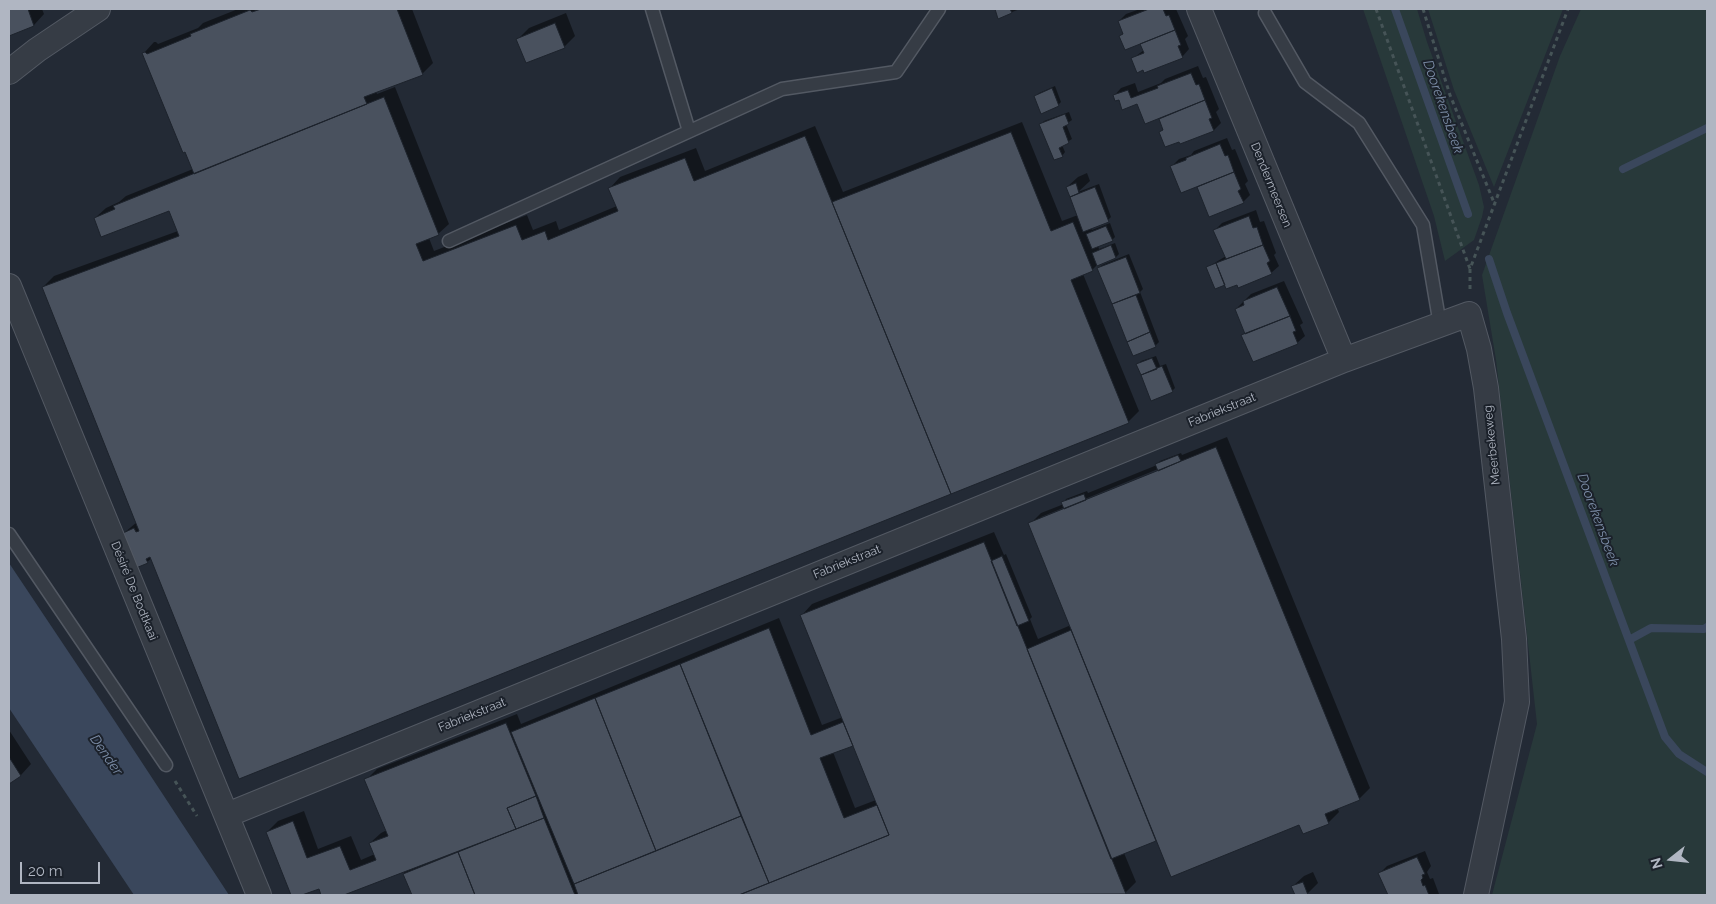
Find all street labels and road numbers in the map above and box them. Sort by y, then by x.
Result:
street label: Dendermeersen [1247,140,1295,230]
street label: Fabriekstraat [1186,390,1258,430]
street label: Meerbekeweg [1481,404,1503,486]
street label: Désiré De Bodtkaai [108,539,160,643]
street label: Fabriekstraat [811,542,883,582]
street label: Fabriekstraat [436,695,508,735]

